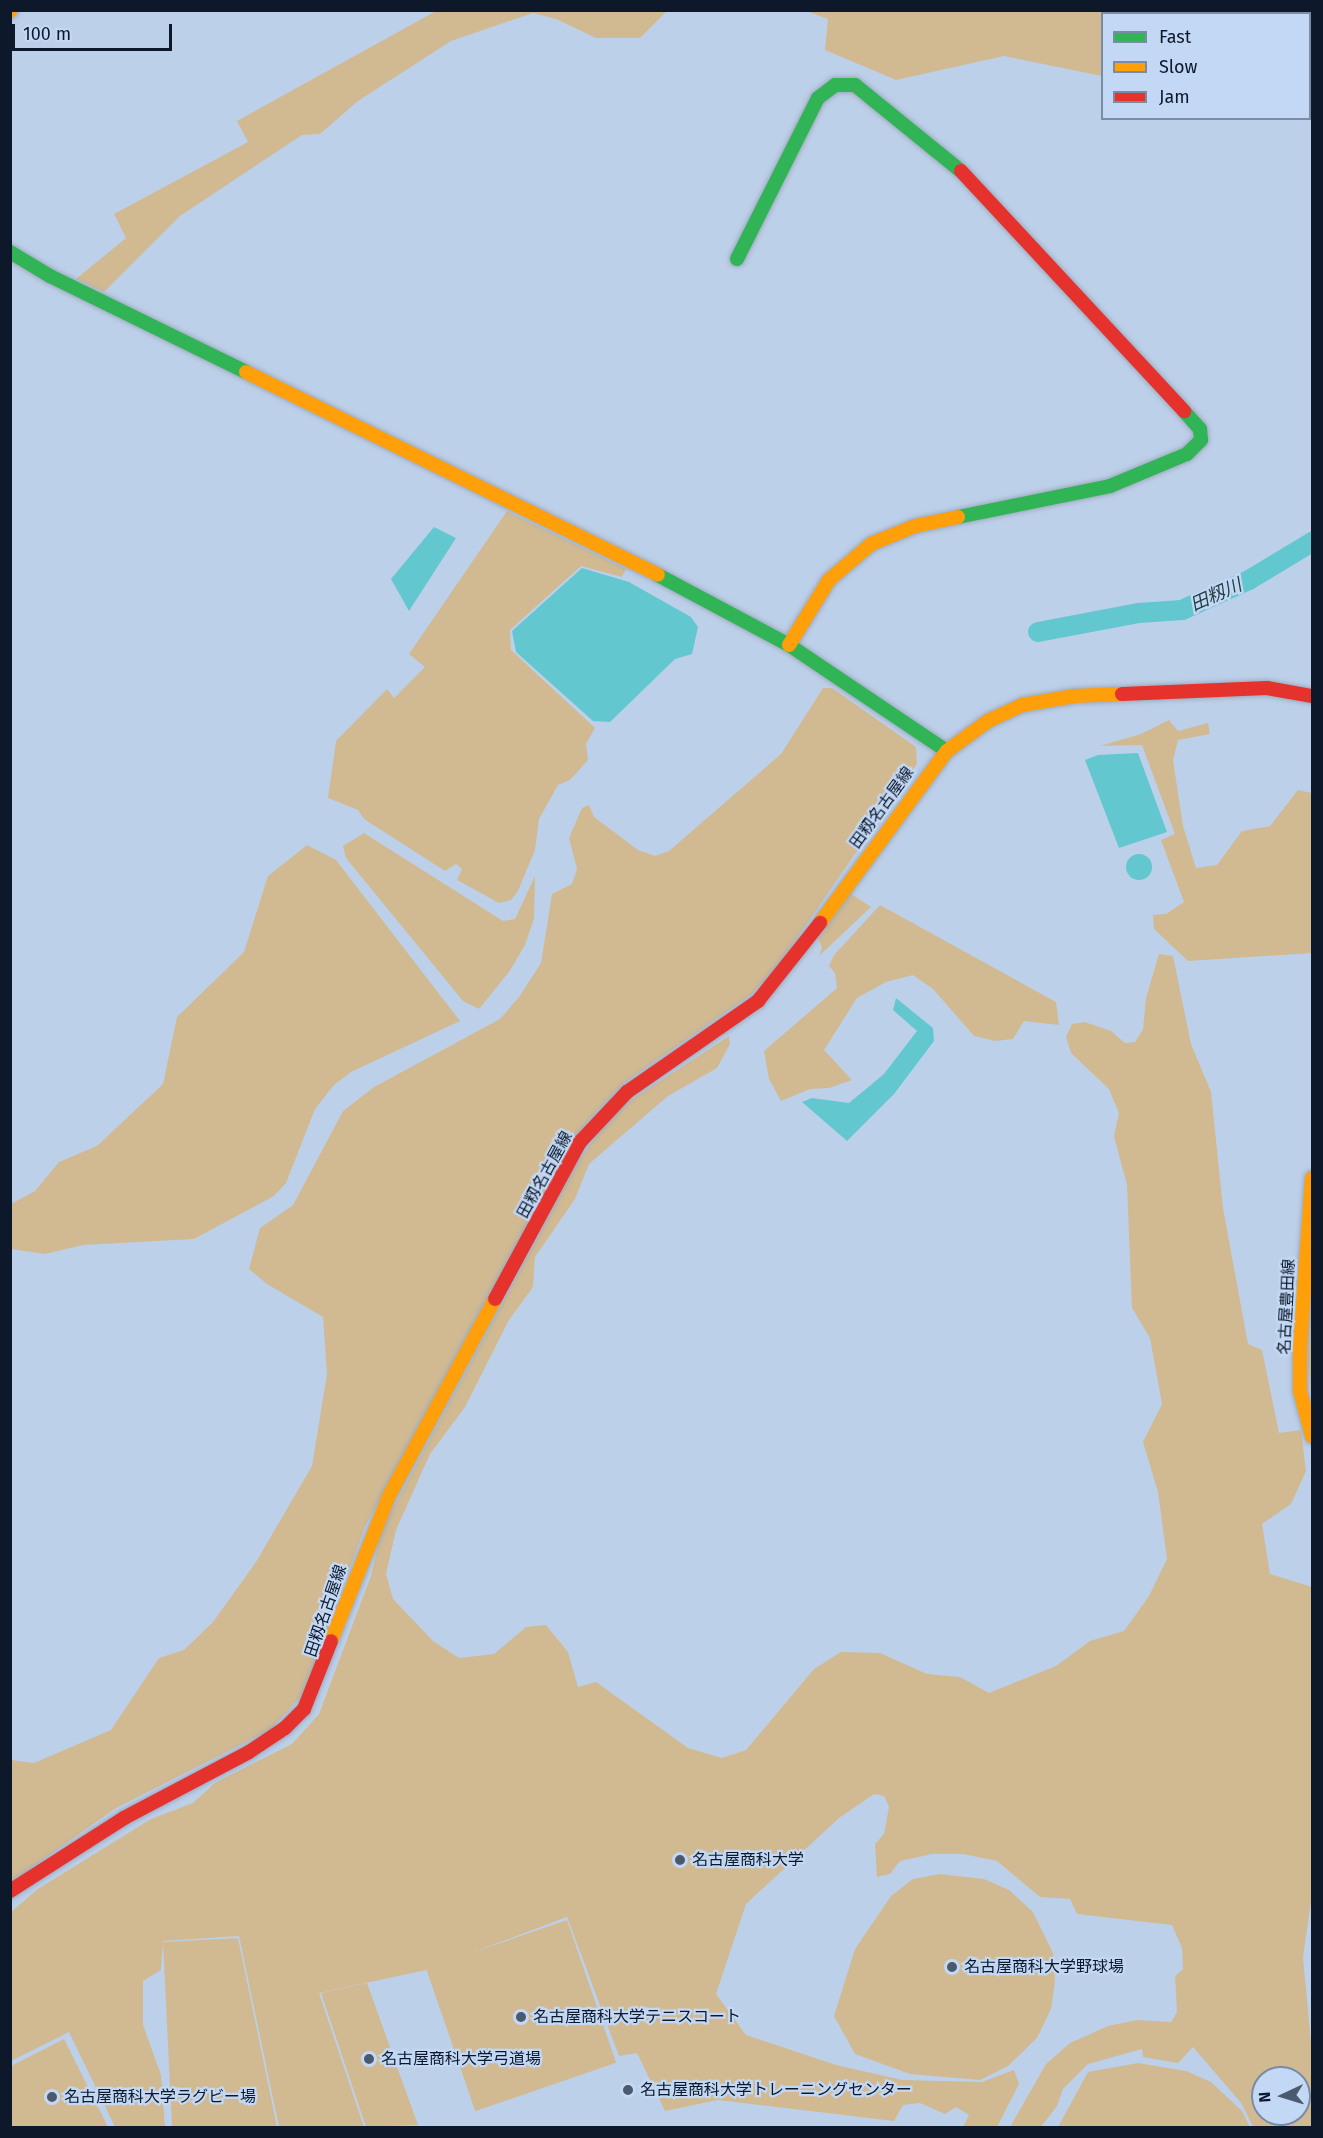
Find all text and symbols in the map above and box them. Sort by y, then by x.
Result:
scale bar [15,12,176,50]
legend [1101,12,1311,120]
text: 100 m [23,23,71,45]
text: Fast [1159,26,1191,48]
text: Slow [1159,56,1197,78]
text: Jam [1159,86,1190,108]
water label: 田籾川 [1187,574,1245,616]
street label: 田籾名古屋線 [846,764,918,852]
street label: 田籾名古屋線 [513,1128,577,1222]
street label: 名古屋豊田線 [1275,1259,1299,1355]
street label: 田籾名古屋線 [301,1562,351,1660]
place label: 名古屋商科大学 [692,1850,804,1870]
marker: 名古屋商科大学 [673,1853,687,1867]
place label: 名古屋商科大学野球場 [964,1957,1124,1977]
marker: 名古屋商科大学野球場 [945,1960,959,1974]
place label: 名古屋商科大学テニスコート [533,2007,741,2027]
marker: 名古屋商科大学テニスコート [514,2010,528,2024]
place label: 名古屋商科大学弓道場 [381,2049,541,2069]
marker: 名古屋商科大学弓道場 [362,2052,376,2066]
north arrow [1251,2066,1311,2126]
place label: 名古屋商科大学トレーニングセンター [640,2080,912,2100]
marker: 名古屋商科大学トレーニングセンター [621,2083,635,2097]
place label: 名古屋商科大学ラグビー場 [64,2087,256,2107]
marker: 名古屋商科大学ラグビー場 [45,2090,59,2104]
text: N [1255,2091,1274,2103]

